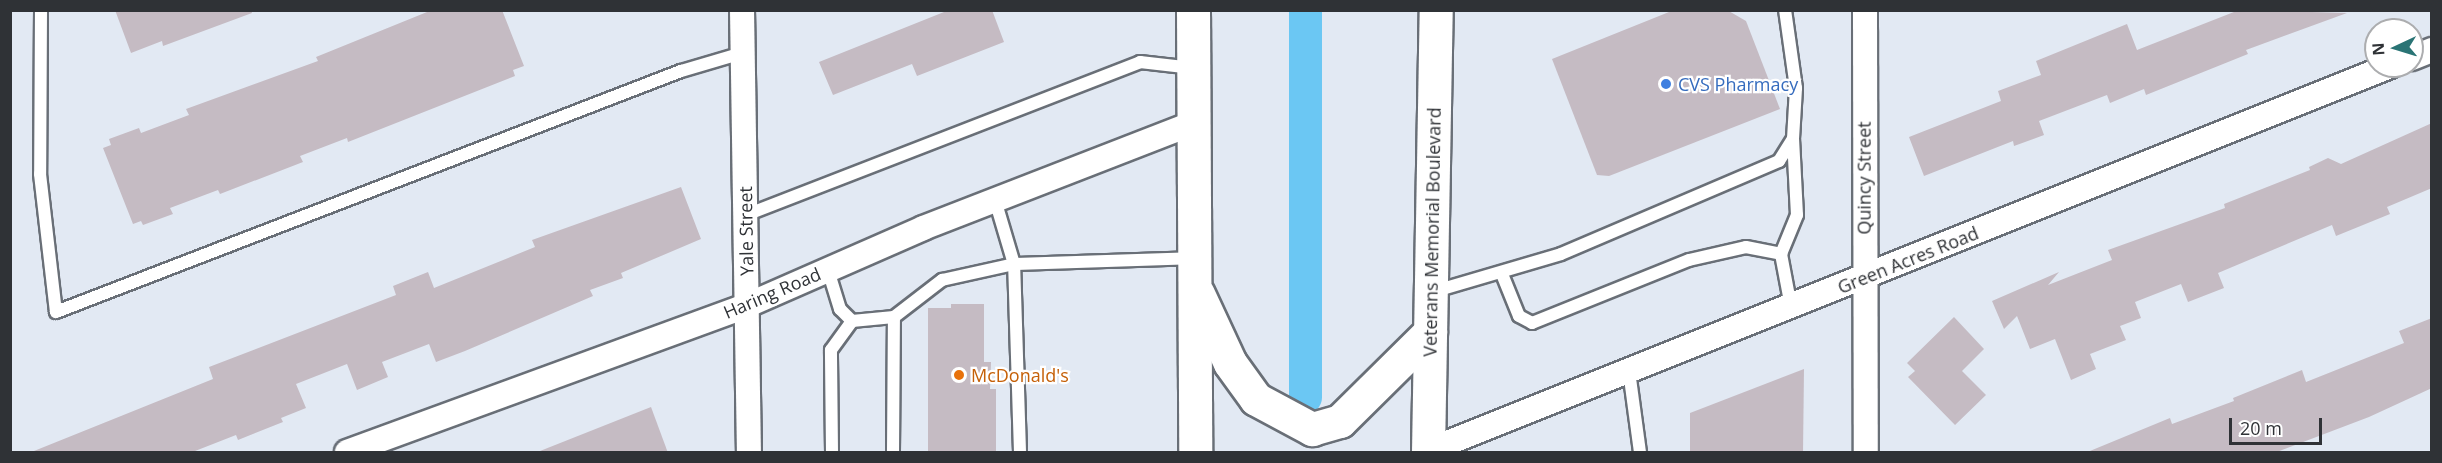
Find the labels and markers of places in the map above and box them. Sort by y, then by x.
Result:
place label: CVS Pharmacy [1678,73,1798,95]
marker: CVS Pharmacy [1659,77,1673,91]
place label: McDonald's [971,364,1069,386]
marker: McDonald's [952,368,966,382]

